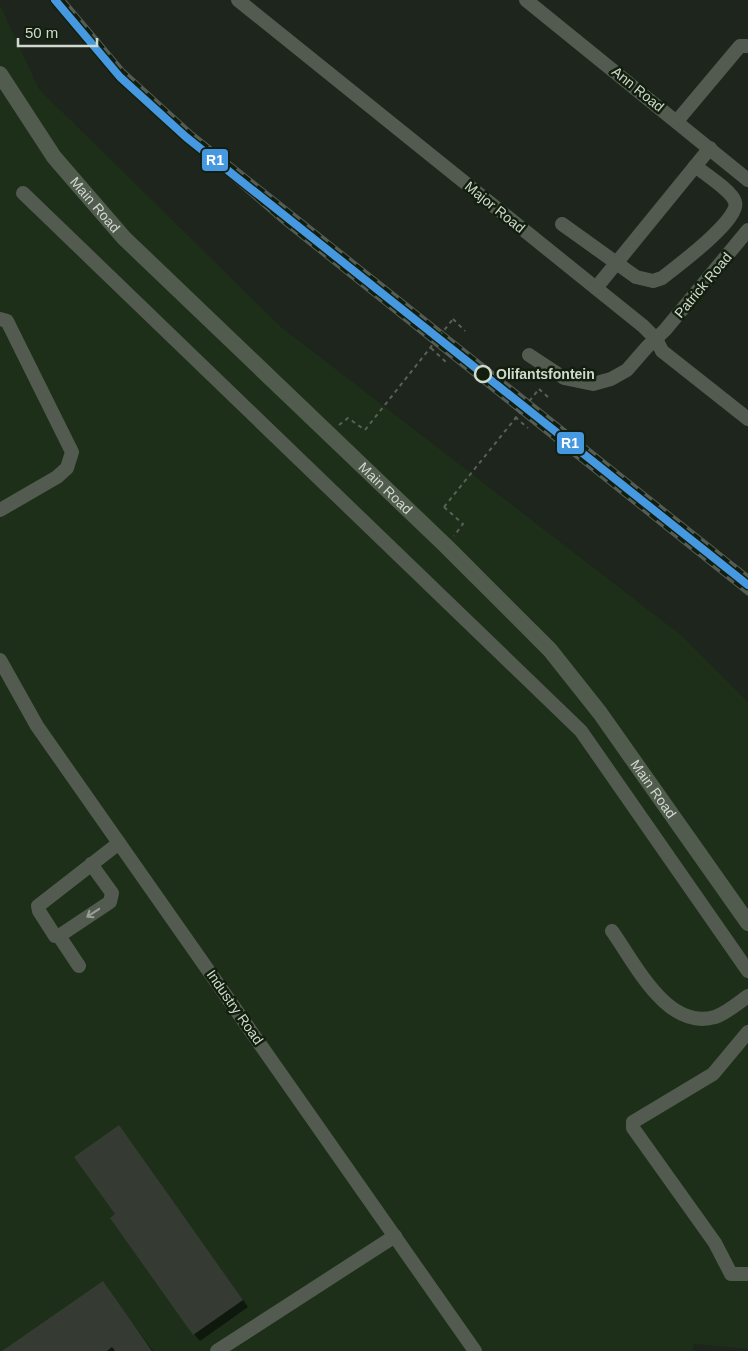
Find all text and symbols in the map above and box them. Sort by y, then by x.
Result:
scale bar [18,15,96,47]
text: 50 m [25,24,58,41]
street label: Ann Road [609,63,667,115]
line badge: R1 [201,148,229,172]
text: R1 [206,152,224,168]
street label: Main Road [67,174,123,236]
street label: Major Road [462,178,528,236]
street label: Patrick Road [671,249,735,321]
marker: Olifantsfontein [474,365,492,383]
place label: Olifantsfontein [496,366,595,382]
line badge: R1 [556,431,585,455]
text: R1 [561,435,579,451]
street label: Main Road [356,459,416,517]
street label: Main Road [627,757,680,821]
one-way arrow [87,909,101,919]
street label: Industry Road [203,967,267,1047]

